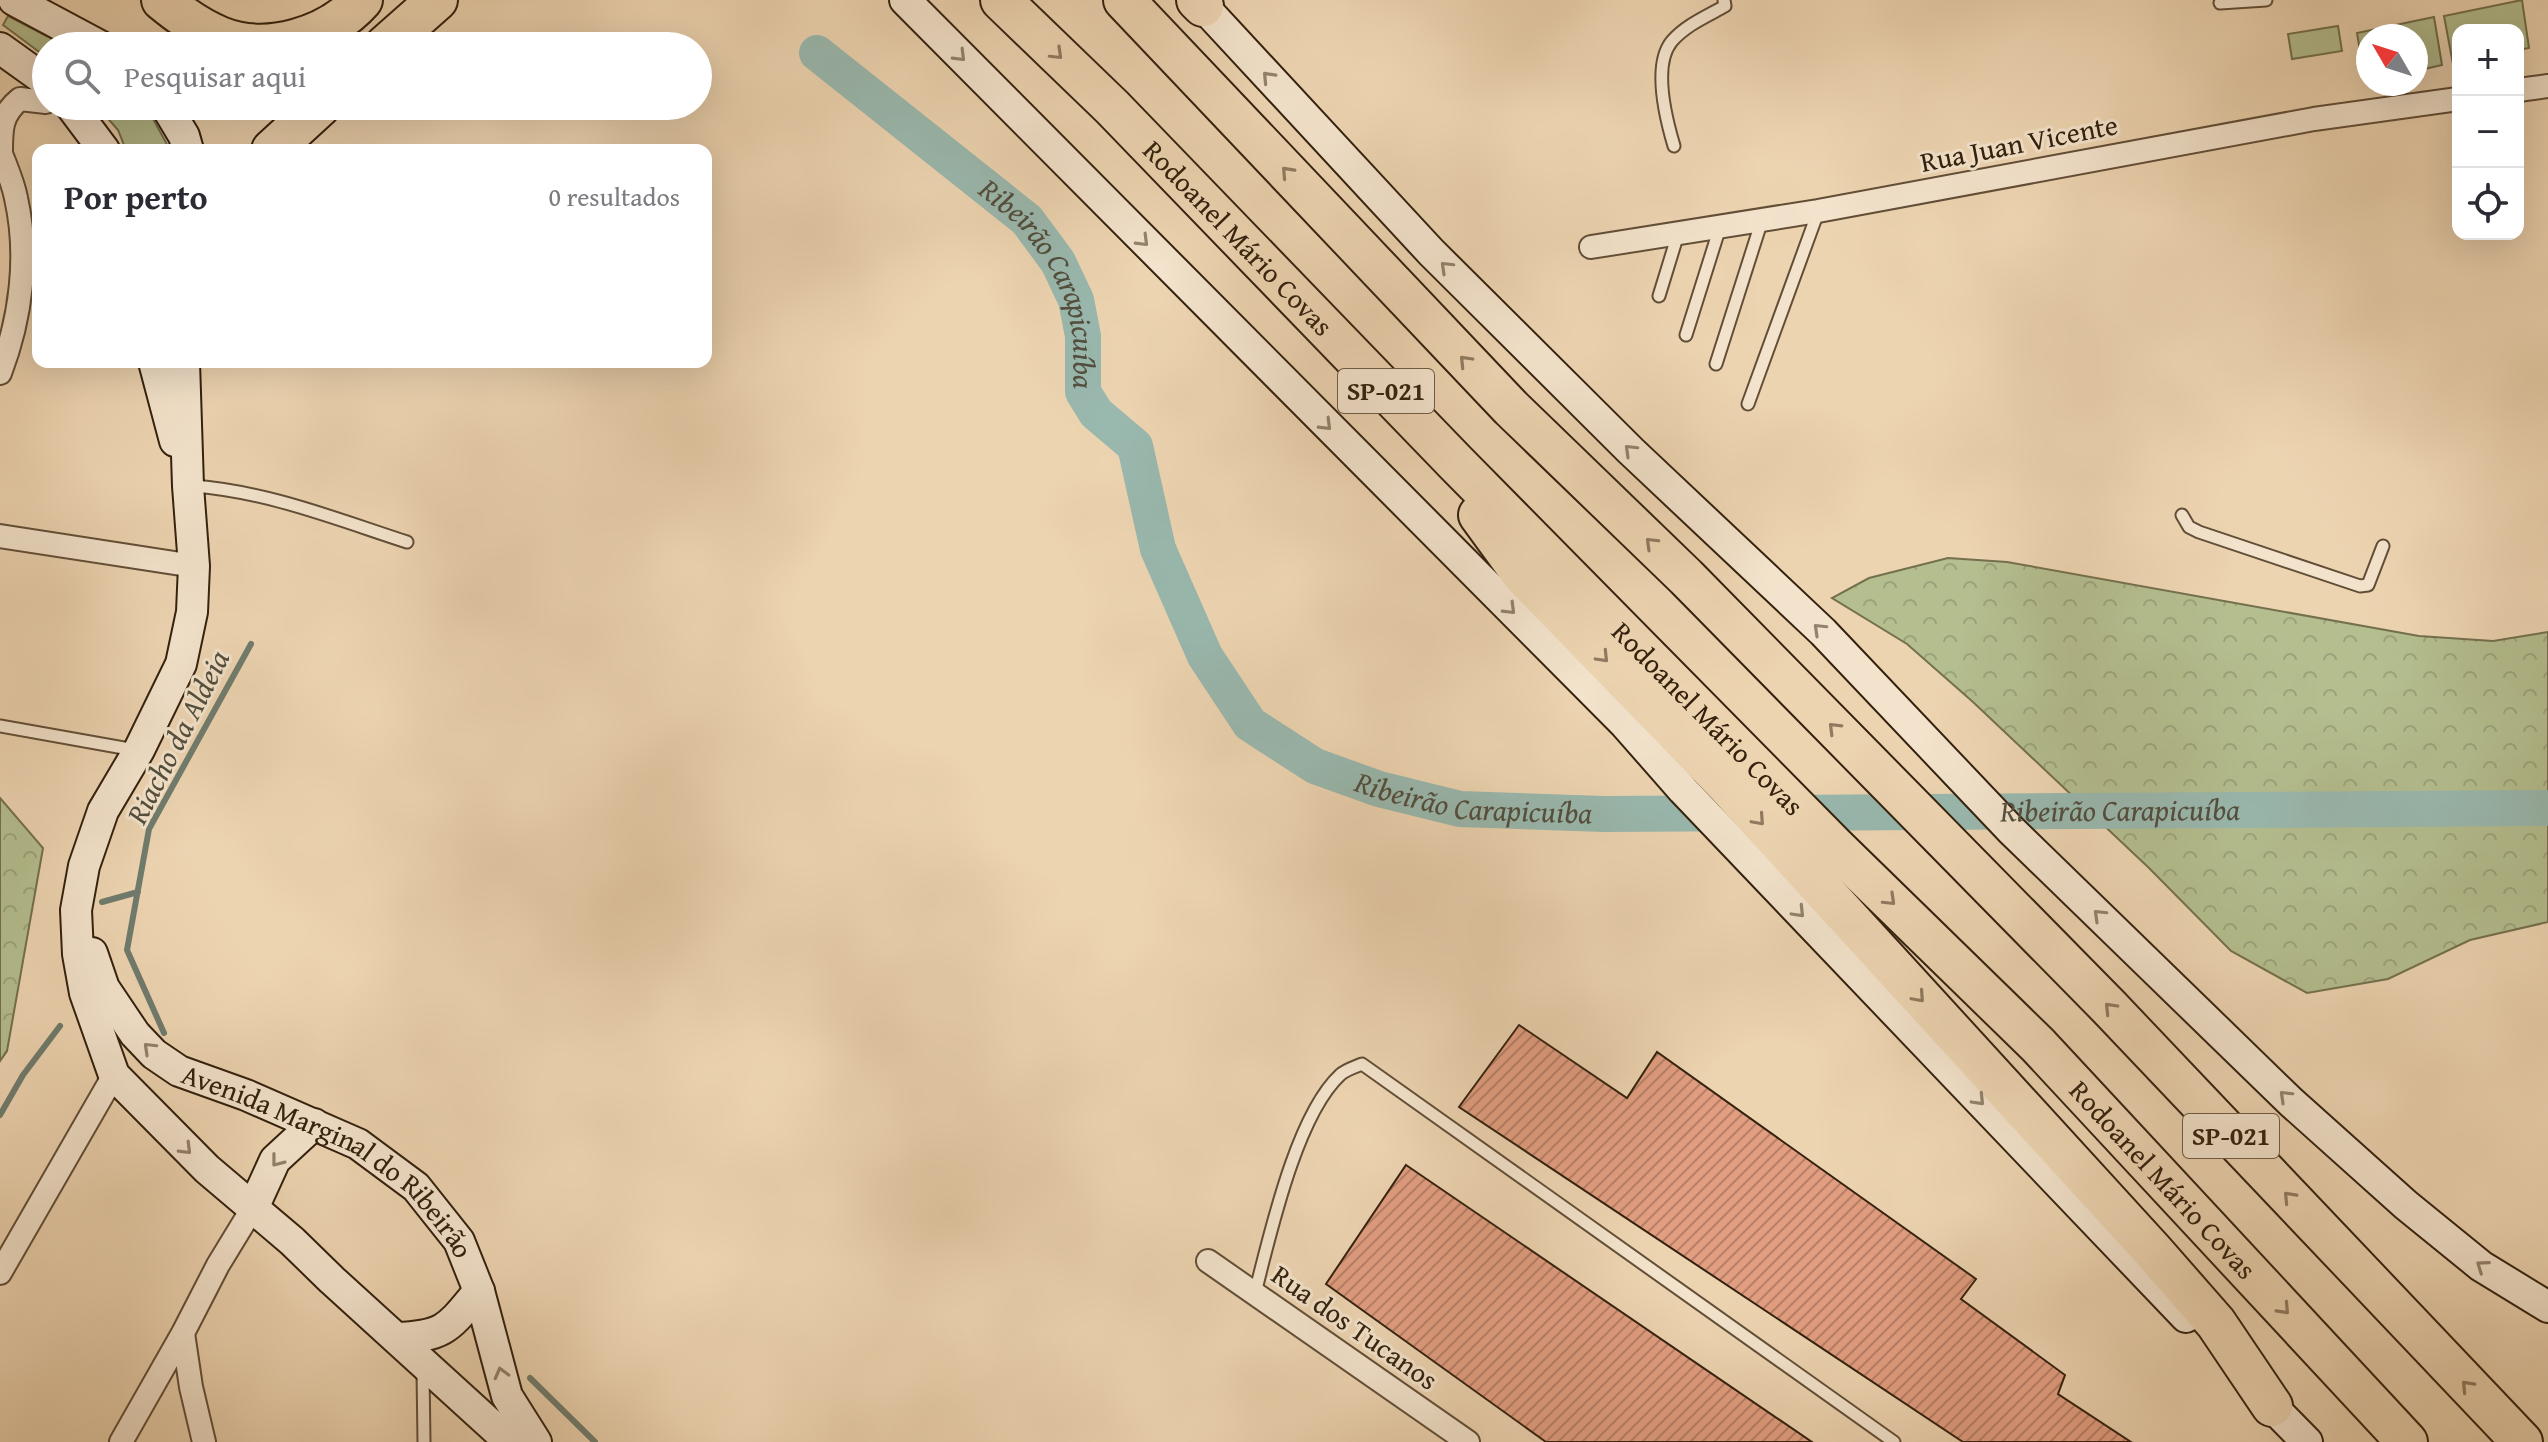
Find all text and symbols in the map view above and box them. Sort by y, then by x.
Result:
north arrow [2356,24,2428,96]
map controls [2452,24,2524,240]
button: + [2452,24,2524,96]
search box [32,32,712,120]
one-way arrow [1048,45,1062,60]
one-way arrow [951,47,965,61]
icon: search [60,54,104,98]
text: Pesquisar aqui [124,54,306,98]
one-way arrow [1263,72,1278,86]
button: − [2452,96,2524,168]
street label: Rua Juan Vicente [1917,103,2121,182]
street label: Rodoanel Mário Covas [1134,130,1343,345]
water label: Ribeirão Carapicuíba [969,166,1106,389]
one-way arrow [1281,167,1296,181]
button: locate [2452,168,2524,240]
text: Por perto [64,172,208,221]
text: 0 resultados [549,177,680,216]
one-way arrow [1134,232,1148,246]
one-way arrow [1441,261,1455,276]
one-way arrow [1460,356,1475,370]
road number: SP-021 [1338,369,1434,413]
one-way arrow [1317,416,1331,430]
one-way arrow [1625,445,1639,459]
one-way arrow [1646,538,1660,553]
one-way arrow [1501,600,1515,614]
street label: Rodoanel Mário Covas [1603,612,1814,824]
one-way arrow [1814,624,1828,638]
water label: Riacho da Aldeia [114,642,240,832]
one-way arrow [1594,648,1608,663]
one-way arrow [1829,723,1843,737]
water label: Ribeirão Carapicuíba [1348,759,1593,835]
water label: Ribeirão Carapicuíba [1999,787,2240,832]
one-way arrow [1749,811,1763,826]
one-way arrow [1881,891,1895,906]
one-way arrow [1790,902,1804,917]
one-way arrow [2094,910,2108,924]
one-way arrow [1910,987,1924,1002]
one-way arrow [2105,1003,2120,1017]
one-way arrow [144,1043,158,1057]
street label: Avenida Marginal do Ribeirão [176,1053,485,1264]
street label: Rodoanel Mário Covas [2060,1071,2266,1288]
one-way arrow [1970,1090,1984,1105]
one-way arrow [2280,1091,2294,1106]
road number: SP-021 [2183,1114,2279,1158]
one-way arrow [177,1140,191,1154]
one-way arrow [273,1152,287,1167]
one-way arrow [2283,1192,2298,1206]
street label: Rua dos Tucanos [1264,1254,1447,1399]
one-way arrow [2476,1261,2491,1275]
one-way arrow [2274,1300,2288,1315]
one-way arrow [494,1367,510,1381]
one-way arrow [2462,1381,2477,1395]

